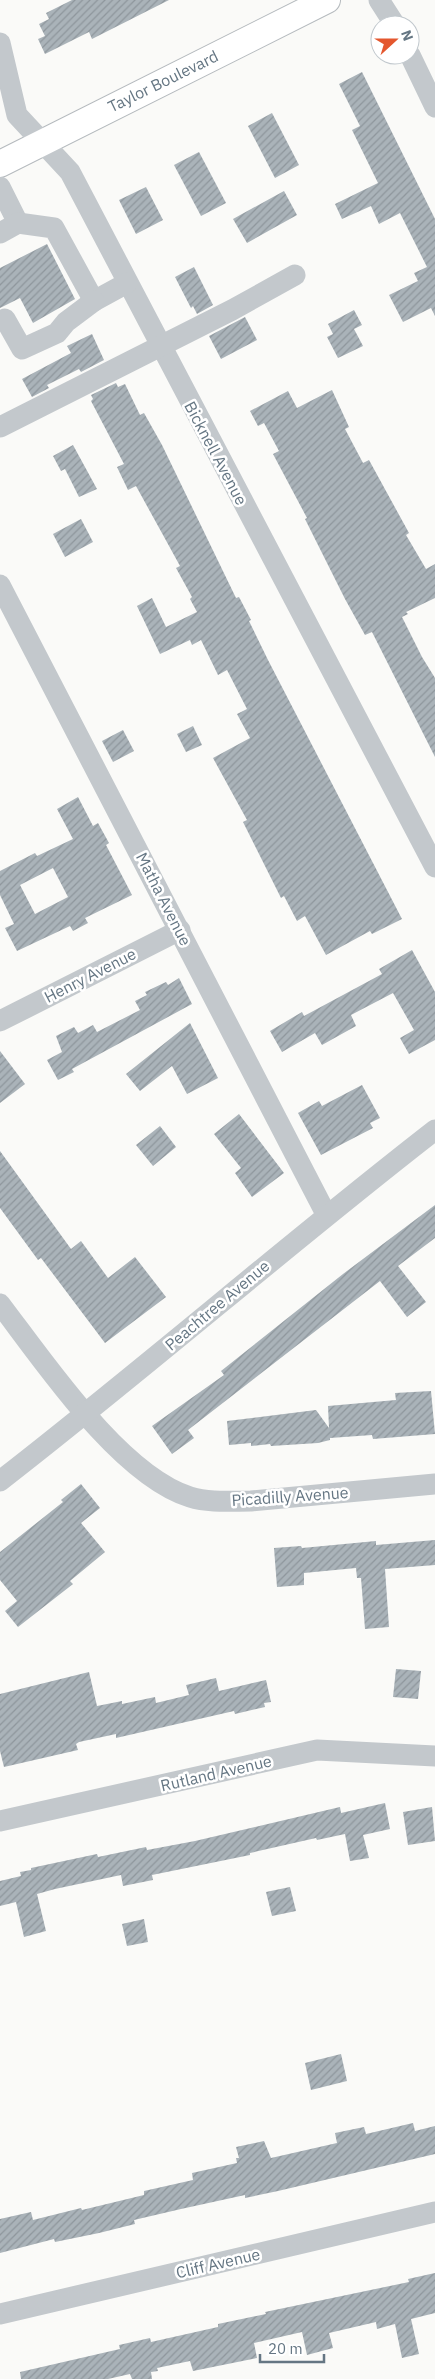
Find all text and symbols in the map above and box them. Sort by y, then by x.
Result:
north arrow [370,15,420,65]
text: N [397,27,417,43]
street label: Taylor Boulevard [105,46,221,116]
street label: Bicknell Avenue [180,398,252,508]
street label: Matha Avenue [132,849,196,949]
street label: Henry Avenue [41,943,139,1007]
street label: Peachtree Avenue [161,1255,273,1354]
street label: Picadilly Avenue [231,1482,349,1510]
street label: Rutland Avenue [158,1750,274,1796]
street label: Cliff Avenue [174,2244,262,2282]
scale bar [260,2332,324,2364]
text: 20 m [268,2339,303,2358]

